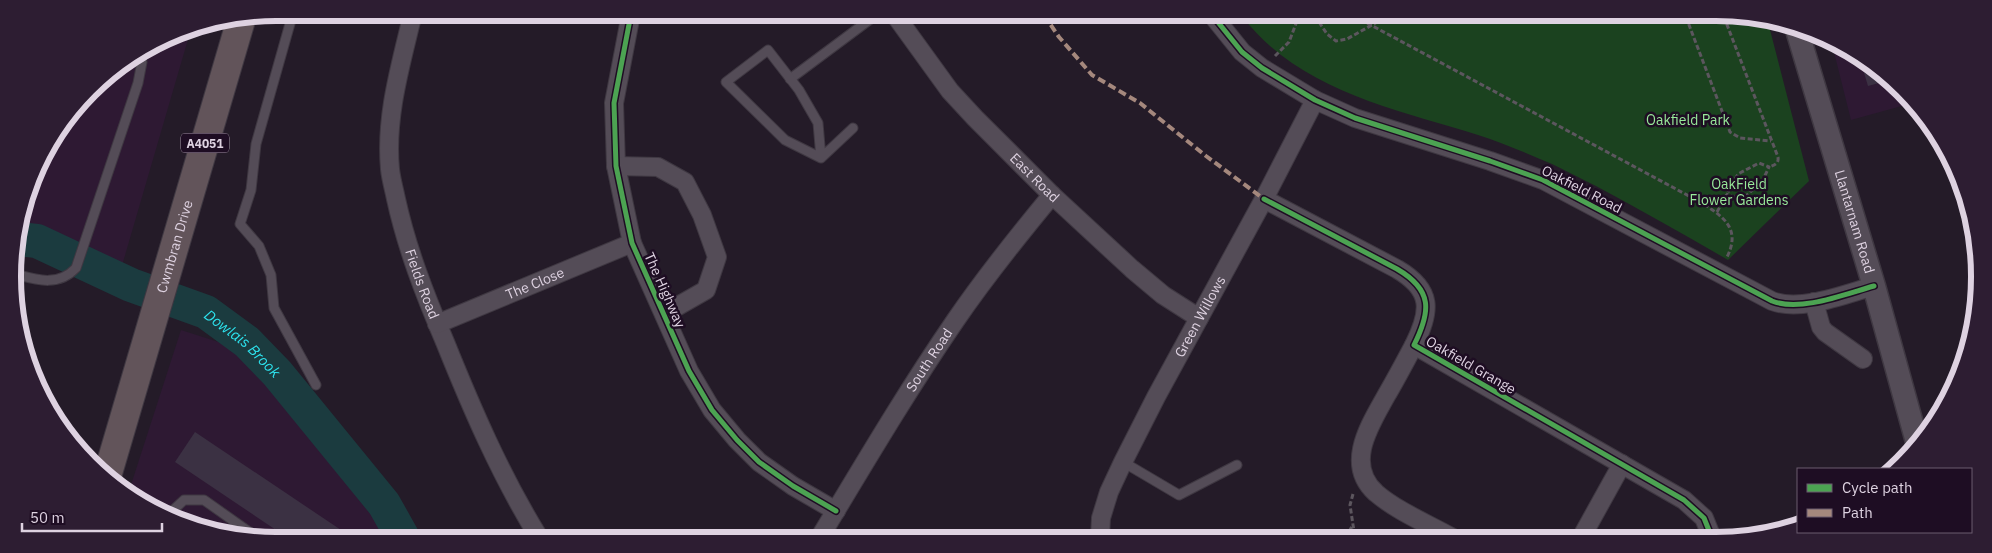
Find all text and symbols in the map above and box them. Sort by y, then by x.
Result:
park label: Oakfield Park [1646,111,1731,129]
road number: A4051 [181,134,229,152]
street label: East Road [1006,149,1063,206]
street label: Oakfield Road [1539,161,1625,217]
street label: Llantarnam Road [1831,168,1879,275]
park label: OakField Flower Gardens [1689,175,1789,209]
street label: Cwmbran Drive [152,198,197,295]
street label: Fields Road [401,247,443,322]
street label: The Highway [640,250,690,331]
street label: The Close [503,263,567,304]
street label: Green Willows [1170,272,1230,360]
water label: Dowlais Brook [201,305,285,381]
street label: South Road [902,325,956,395]
street label: Oakfield Grange [1423,332,1519,398]
legend [1797,468,1972,533]
text: Cycle path [1842,478,1913,497]
scale bar [22,500,162,532]
text: Path [1842,503,1873,522]
text: 50 m [30,508,65,527]

